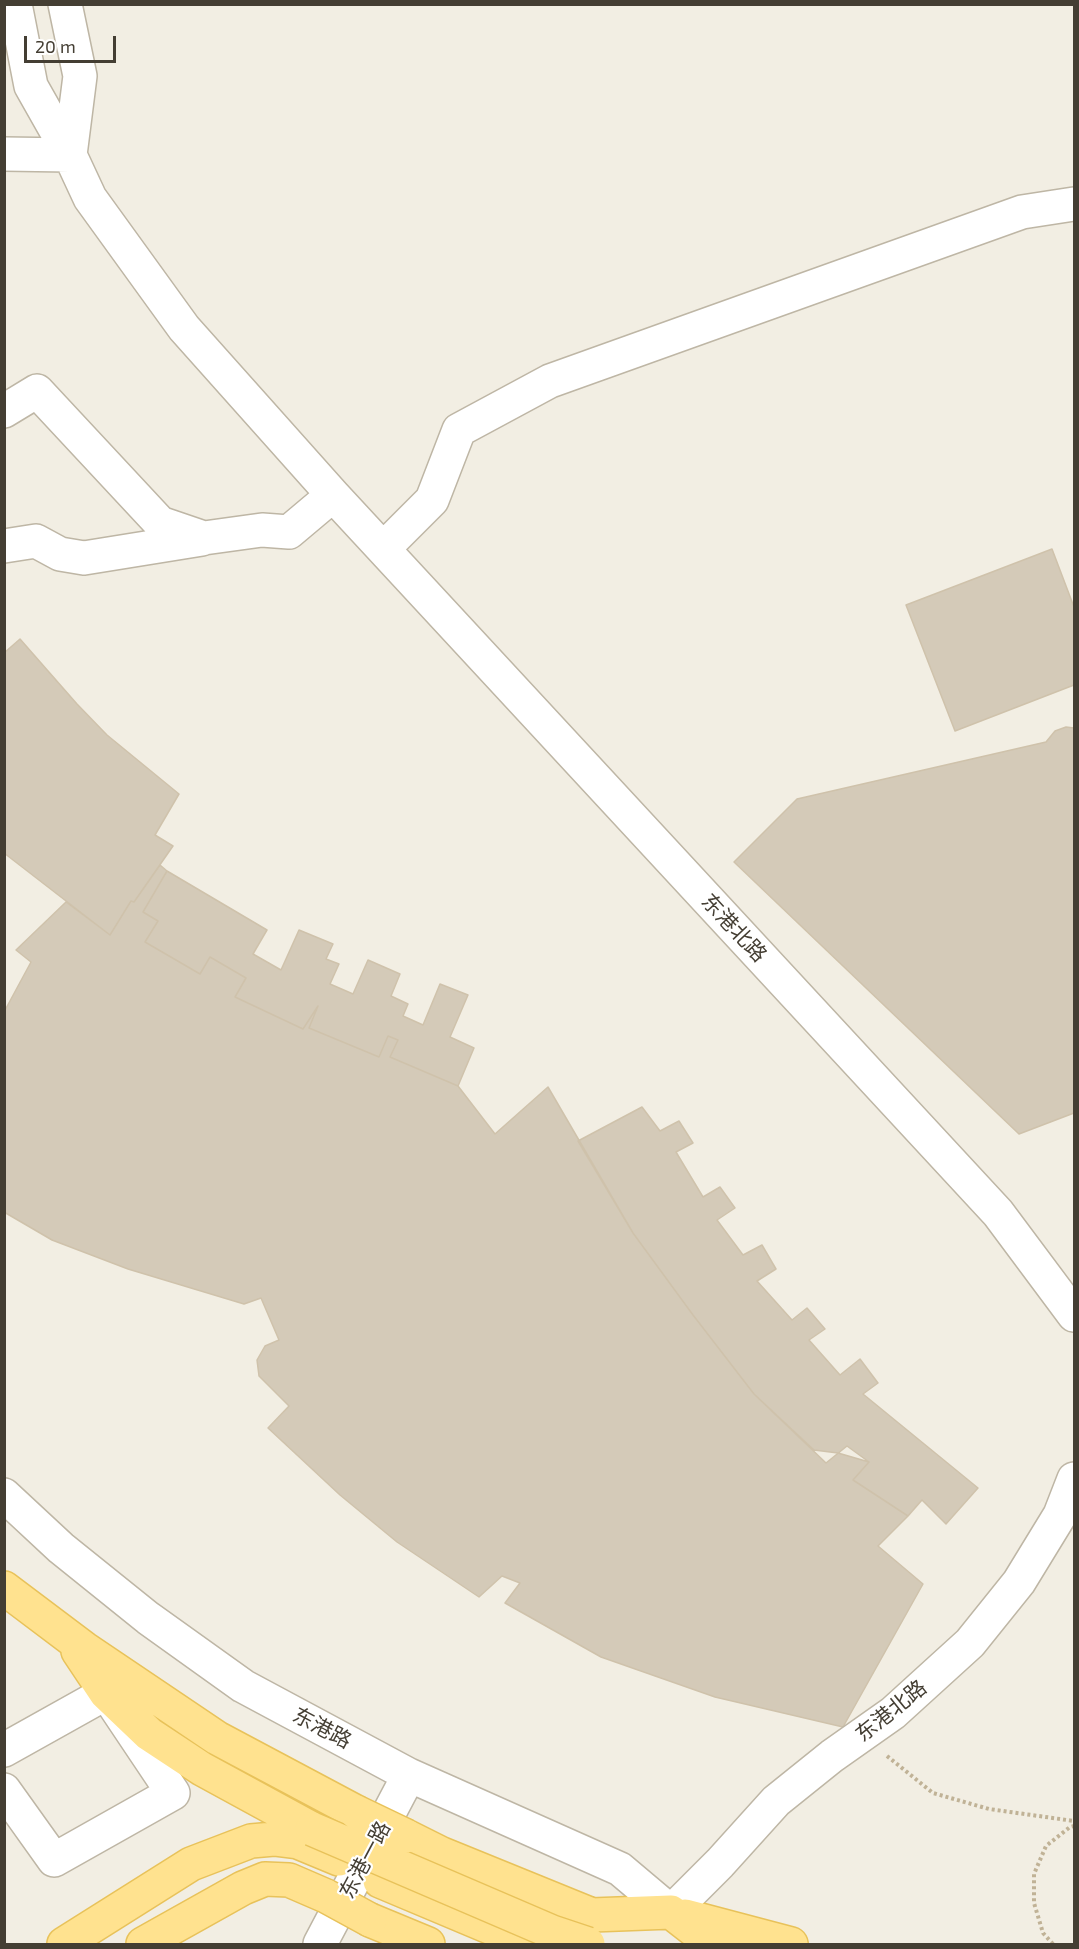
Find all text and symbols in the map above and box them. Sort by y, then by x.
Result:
scale bar [27,24,118,62]
text: 20 m [35,35,76,57]
street label: 东港北路 [696,889,772,967]
street label: 东港北路 [850,1675,932,1747]
street label: 东港路 [288,1702,356,1754]
street label: 东港一路 [334,1817,396,1903]

